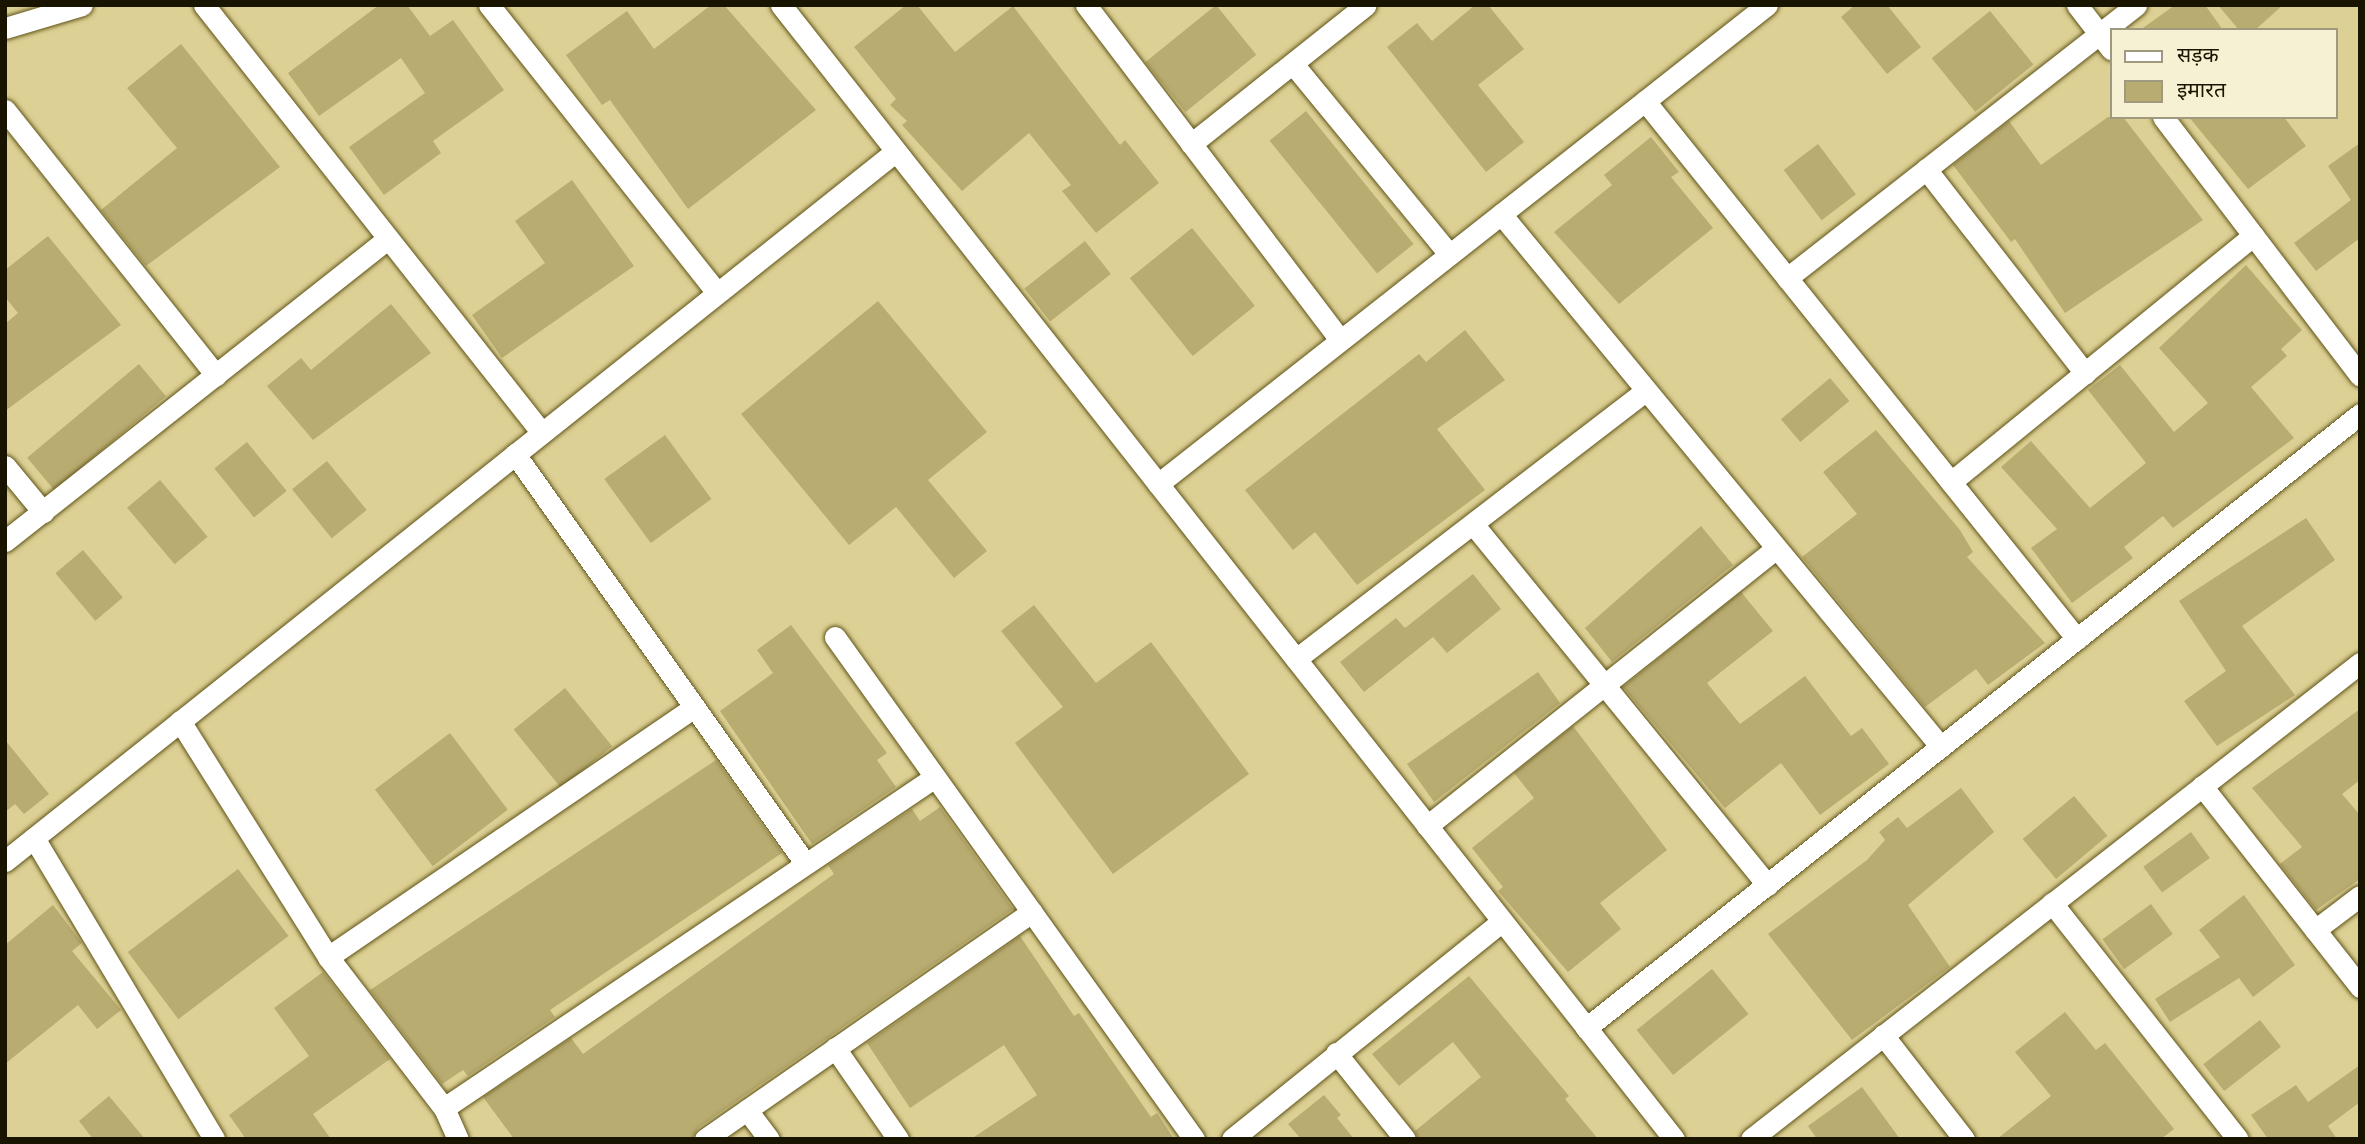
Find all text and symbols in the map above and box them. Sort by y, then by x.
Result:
legend [2110,28,2337,119]
text: सड़क [2177,42,2219,68]
text: इमारत [2177,77,2226,103]

